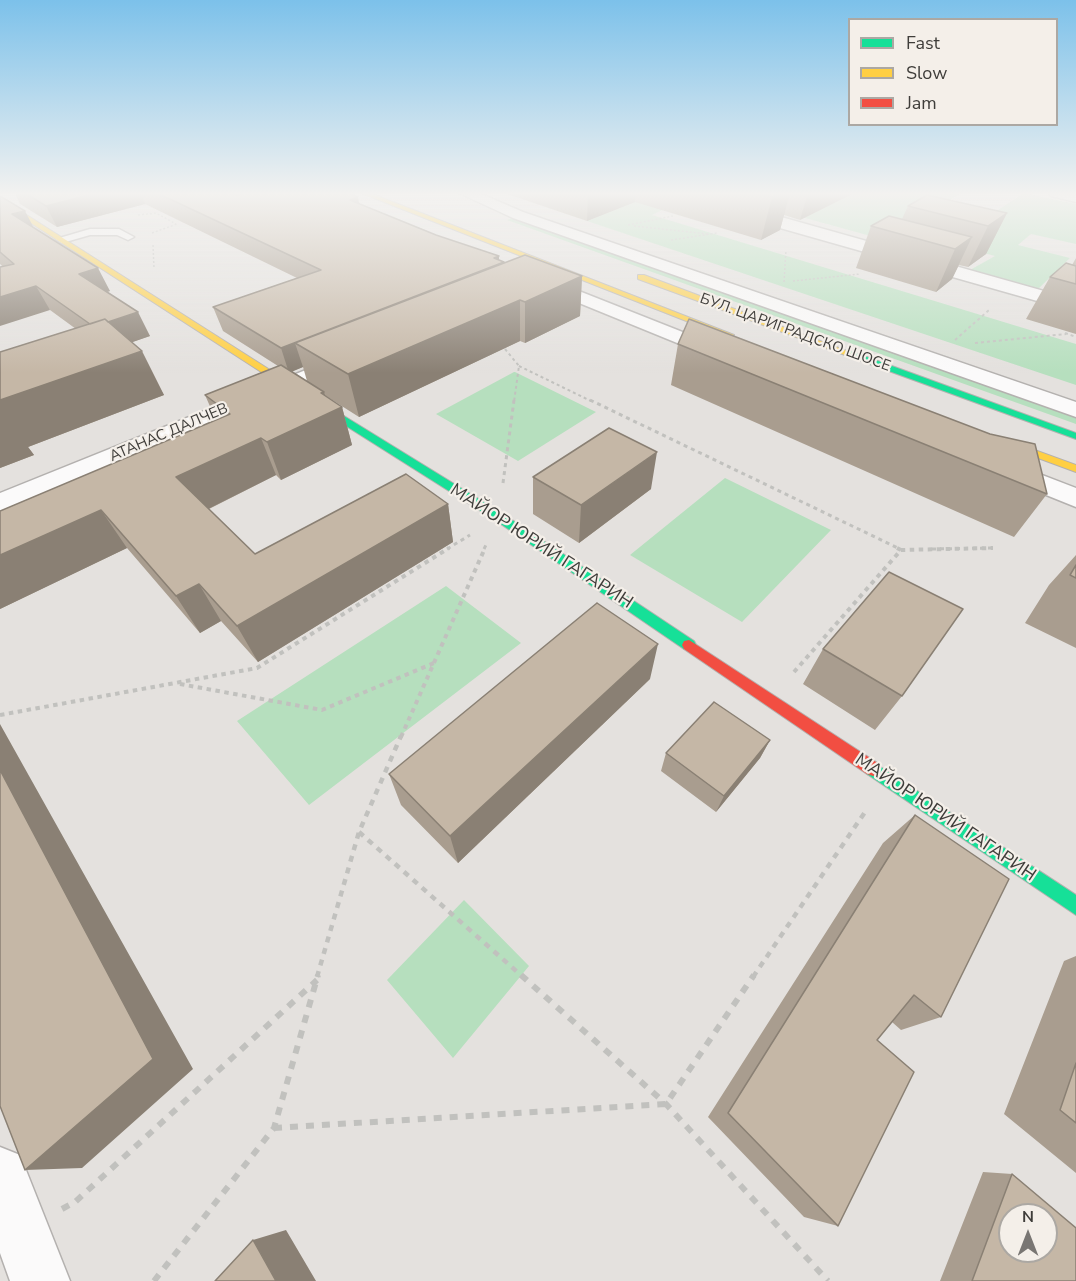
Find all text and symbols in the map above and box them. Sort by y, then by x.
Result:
legend [848,18,1058,126]
text: Fast [906,31,940,55]
text: Slow [906,61,947,85]
text: Jam [906,91,937,115]
street label: БУЛ. ЦАРИГРАДСКО ШОСЕ [697,290,893,376]
street label: АТАНАС ДАЛЧЕВ [107,400,231,466]
street label: МАЙОР ЮРИЙ ГАГАРИН [446,480,636,614]
street label: МАЙОР ЮРИЙ ГАГАРИН [850,749,1040,887]
north arrow [998,1203,1058,1263]
text: N [1022,1206,1034,1228]

